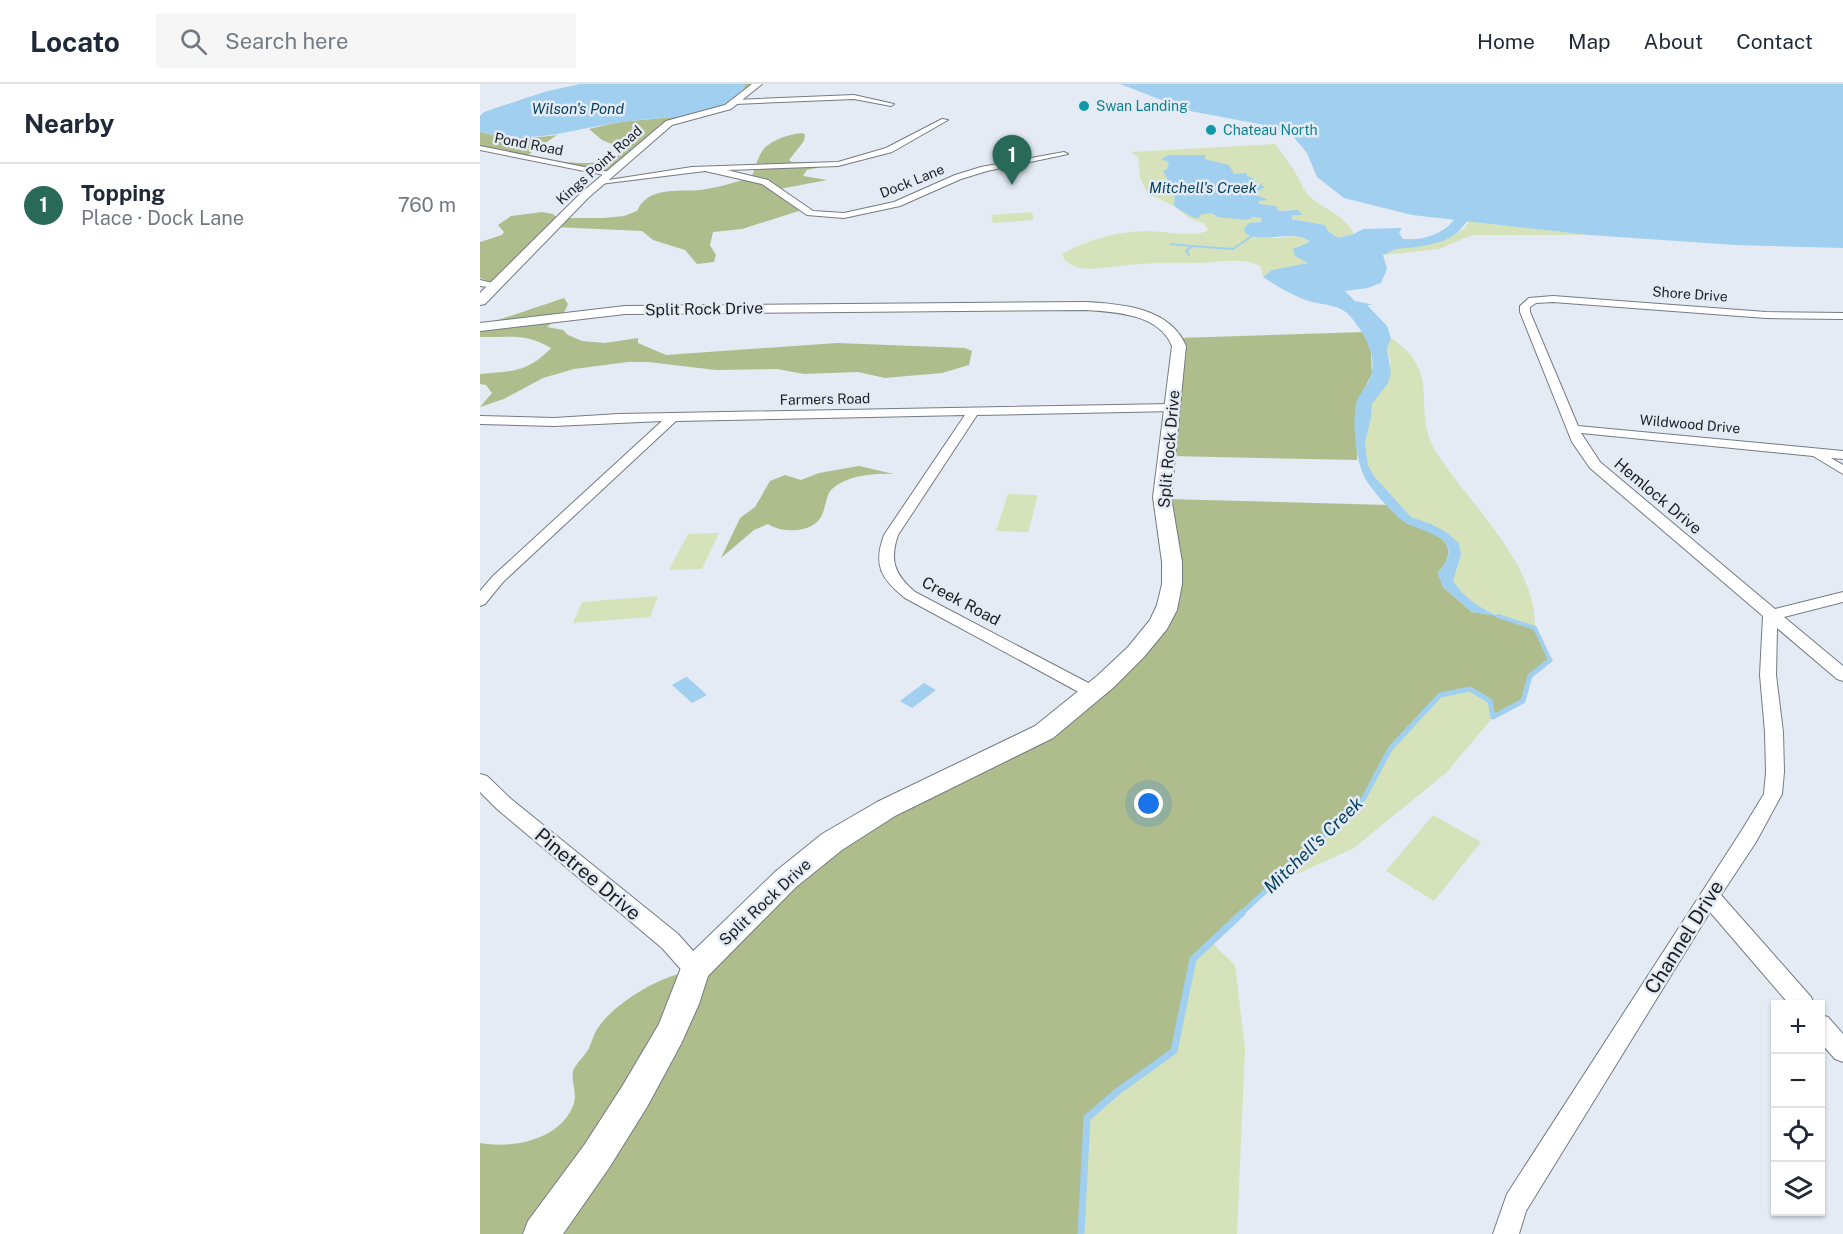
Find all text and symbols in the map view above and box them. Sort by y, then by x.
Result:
search box [156,14,576,68]
text: Locato [30,25,120,58]
icon: search [177,25,210,58]
text: Search here [225,28,348,54]
text: Home [1477,29,1535,54]
text: Map [1568,29,1611,54]
text: About [1644,29,1703,54]
text: Contact [1736,29,1813,54]
place label: Swan Landing [1096,98,1188,114]
marker: Swan Landing [1077,99,1091,113]
water label: Wilson's Pond [532,100,624,117]
text: Nearby [24,108,114,139]
street label: Kings Point Road [553,122,645,208]
place label: Chateau North [1223,122,1318,138]
marker: Chateau North [1204,123,1218,137]
street label: Pond Road [493,129,565,159]
pin: 1 [992,135,1032,185]
street label: Dock Lane [877,161,947,201]
water label: Mitchell's Creek [1149,179,1258,196]
text: Topping [81,180,165,206]
text: 1 [39,193,48,217]
text: 760 m [398,193,456,217]
text: Place · Dock Lane [81,206,244,230]
street label: Shore Drive [1652,283,1728,305]
street label: Split Rock Drive [645,298,763,320]
street label: Split Rock Drive [1154,389,1184,509]
street label: Farmers Road [780,390,870,408]
street label: Wildwood Drive [1639,412,1741,436]
street label: Hemlock Drive [1610,454,1706,538]
street label: Creek Road [919,572,1003,630]
your location [1134,789,1163,818]
water label: Mitchell's Creek [1259,792,1367,897]
street label: Pinetree Drive [530,823,646,925]
street label: Split Rock Drive [715,855,815,949]
street label: Channel Drive [1640,876,1728,998]
map controls [1771,1000,1825,1216]
button: + [1771,1000,1825,1054]
button: − [1771,1054,1825,1108]
button: locate [1771,1108,1825,1162]
button: layers [1771,1162,1825,1216]

